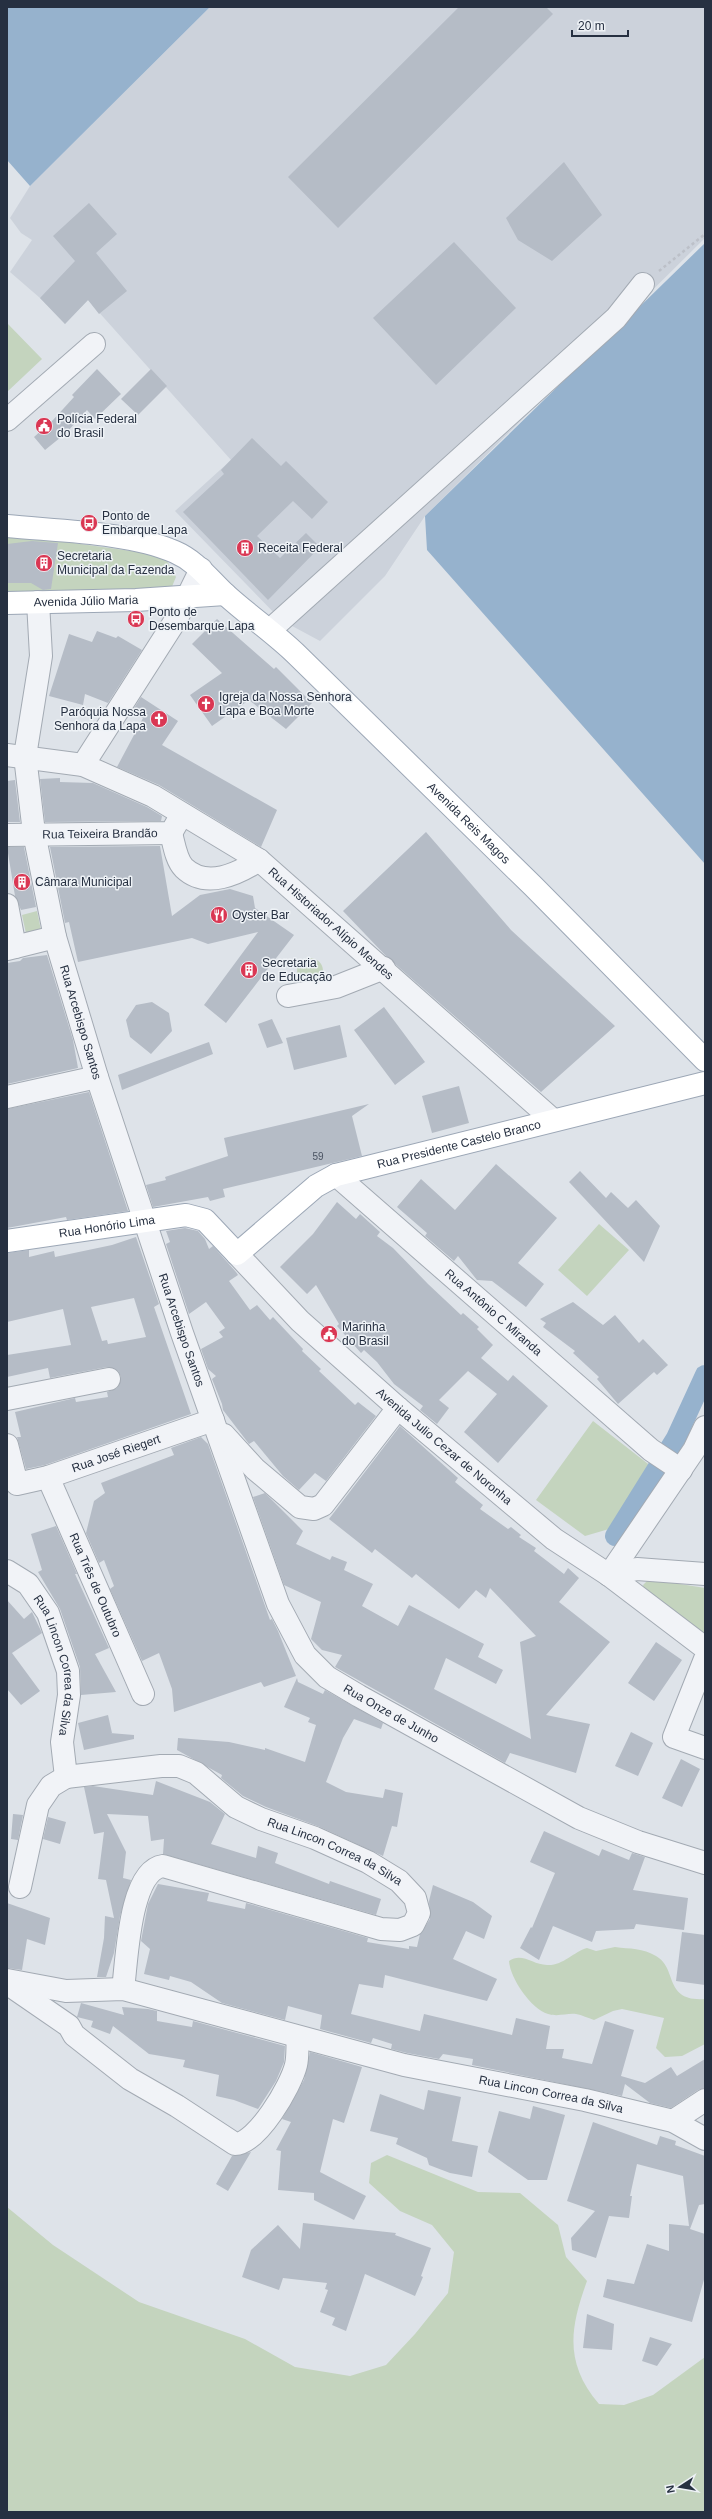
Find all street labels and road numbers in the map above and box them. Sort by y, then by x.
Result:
street label: Avenida Júlio Maria [33,593,139,609]
street label: Avenida Reis Magos [424,780,513,867]
street label: Rua Teixeira Brandão [42,826,158,842]
street label: Rua Historiador Alípio Mendes [265,865,396,983]
street label: Rua Arcebispo Santos [57,963,104,1081]
street label: Rua Presidente Castelo Branco [376,1117,543,1172]
street label: Rua Honório Lima [58,1213,156,1240]
street label: Rua Antônio C Miranda [442,1266,545,1359]
street label: Rua Arcebispo Santos [156,1272,207,1389]
street label: Avenida Julio Cezar de Noronha [374,1385,515,1508]
street label: Rua José Riegert [70,1432,163,1475]
street label: Rua Três de Outubro [66,1531,124,1640]
street label: Rua Lincon Correa da Silva [31,1592,76,1737]
street label: Rua Onze de Junho [341,1681,441,1746]
street label: Rua Lincon Correa da Silva [265,1815,405,1888]
street label: Rua Lincon Correa da Silva [478,2073,625,2116]

